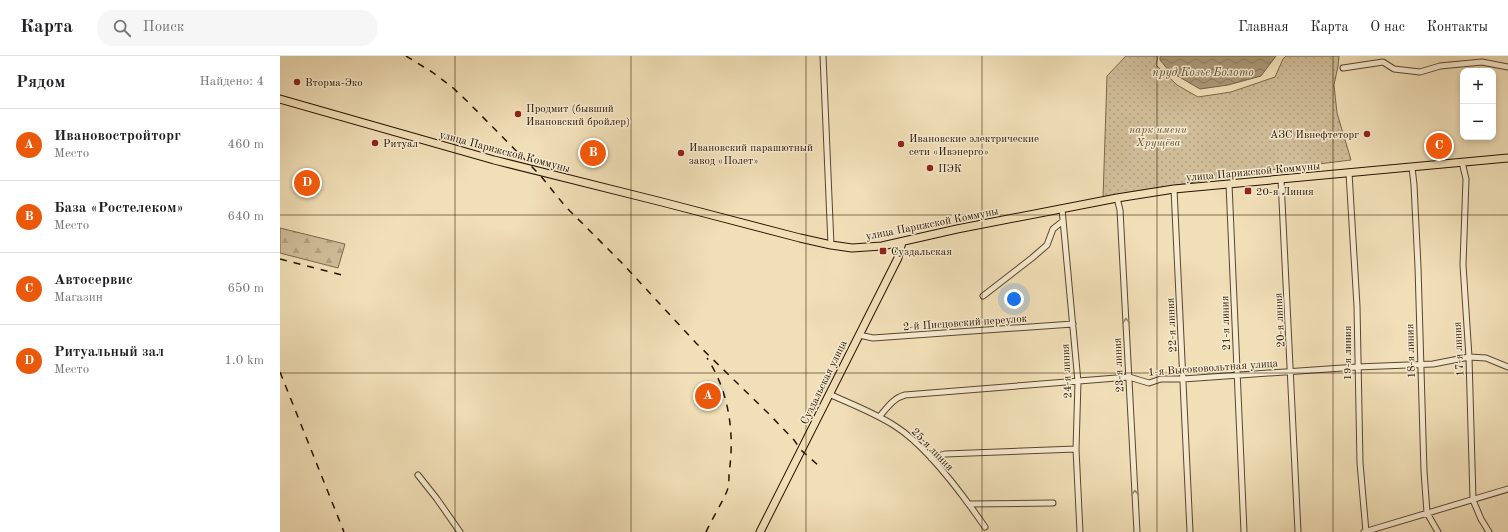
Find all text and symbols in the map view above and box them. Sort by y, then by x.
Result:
search box [97,10,377,46]
icon: search [111,17,133,39]
text: Карта [20,18,73,37]
text: Поиск [143,20,184,35]
text: Главная [1238,20,1288,34]
text: Карта [1310,20,1348,34]
text: О нас [1370,20,1405,34]
text: Контакты [1427,20,1488,34]
water label: пруд Козье Болото [1152,67,1254,79]
map controls [1460,68,1496,140]
button: + [1460,68,1496,104]
text: Рядом [16,74,65,91]
text: Найдено: 4 [200,75,264,88]
marker: Вторма-Эко [292,77,302,87]
place label: Вторма-Эко [305,78,363,89]
place label: Продмит (бывший Ивановский бройлер) [526,104,630,128]
button: − [1460,104,1496,140]
marker: Продмит (бывший Ивановский бройлер) [513,109,523,119]
park label: парк имени Хрущёва [1129,125,1188,149]
text: Ивановостройторг [54,129,181,144]
marker: АЗС Ивнефтеторг [1362,129,1372,139]
street label: улица Парижской Коммуны [438,130,571,175]
place label: АЗС Ивнефтеторг [1270,130,1359,141]
pin: C [1426,131,1452,161]
place label: Ивановские электрические сети «Ивэнерго» [909,134,1039,158]
text: A [24,138,34,151]
text: 460 m [227,138,264,151]
marker: Ритуал [370,138,380,148]
pin: B [580,138,606,168]
place label: Ритуал [383,139,419,150]
marker: Ивановские электрические сети «Ивэнерго» [896,139,906,149]
place label: Ивановский парашютный завод «Полет» [689,143,813,167]
text: Место [54,147,89,160]
marker: Ивановский парашютный завод «Полет» [676,148,686,158]
street label: улица Парижской Коммуны [1185,161,1321,184]
marker: ПЭК [925,163,935,173]
place label: ПЭК [938,164,962,175]
pin: D [294,168,320,198]
marker: 20-я Линия [1243,186,1253,196]
place label: 20-я Линия [1256,187,1314,198]
text: База «Ростелеком» [54,201,184,216]
street label: улица Парижской Коммуны [865,206,1000,243]
text: B [24,210,34,223]
text: 640 m [227,210,264,223]
text: Место [54,219,89,232]
marker: Суздальская [878,246,888,256]
place label: Суздальская [891,247,952,258]
text: Автосервис [54,273,133,288]
text: C [25,282,33,295]
text: 650 m [227,282,264,295]
your location [1004,289,1024,309]
text: Магазин [54,291,103,304]
street label: 20-я линия [1274,292,1287,348]
street label: 21-я линия [1220,295,1233,351]
street label: 22-я линия [1166,297,1179,353]
street label: 2-й Писцовский переулок [903,314,1028,333]
one-way arrow [1122,318,1130,324]
street label: 17-я линия [1453,321,1466,377]
street label: 18-я линия [1405,323,1418,379]
street label: 19-я линия [1343,325,1354,380]
street label: 23-я линия [1113,337,1126,393]
street label: Суздальская улица [799,338,850,426]
street label: 24-я линия [1061,343,1074,399]
text: Ритуальный зал [54,345,164,360]
text: D [24,354,34,367]
text: 1.0 km [225,354,264,367]
street label: 1-я Высоковольтная улица [1148,358,1279,379]
text: Место [54,363,89,376]
pin: A [695,381,721,411]
street label: 25-я линия [909,427,955,474]
one-way arrow [1131,490,1140,496]

